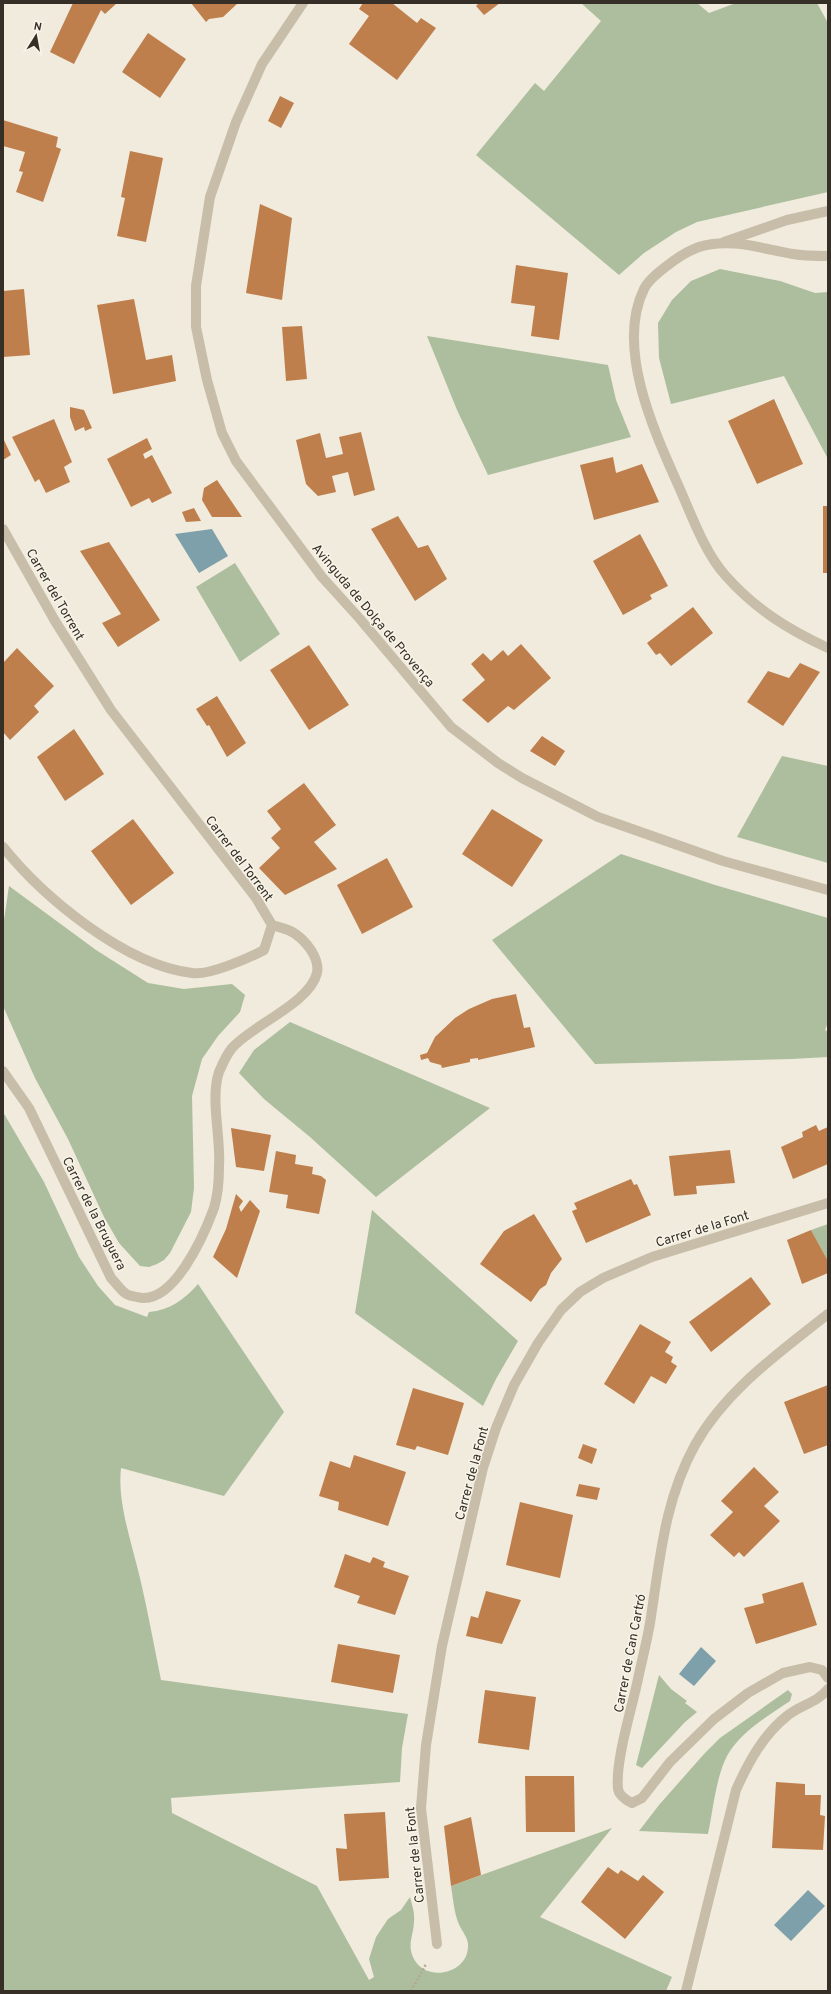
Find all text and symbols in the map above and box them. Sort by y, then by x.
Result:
north arrow [16,16,56,56]
text: N [33,20,43,35]
street label: Avinguda de Dolça de Provença [308,541,437,691]
street label: Carrer del Torrent [22,546,87,644]
street label: Carrer del Torrent [201,813,276,905]
street label: Carrer de la Bruguera [58,1155,129,1273]
street label: Carrer de la Font [654,1208,751,1252]
street label: Carrer de la Font [453,1425,493,1522]
street label: Carrer de Can Cartró [612,1593,650,1714]
street label: Carrer de la Font [403,1806,429,1904]

